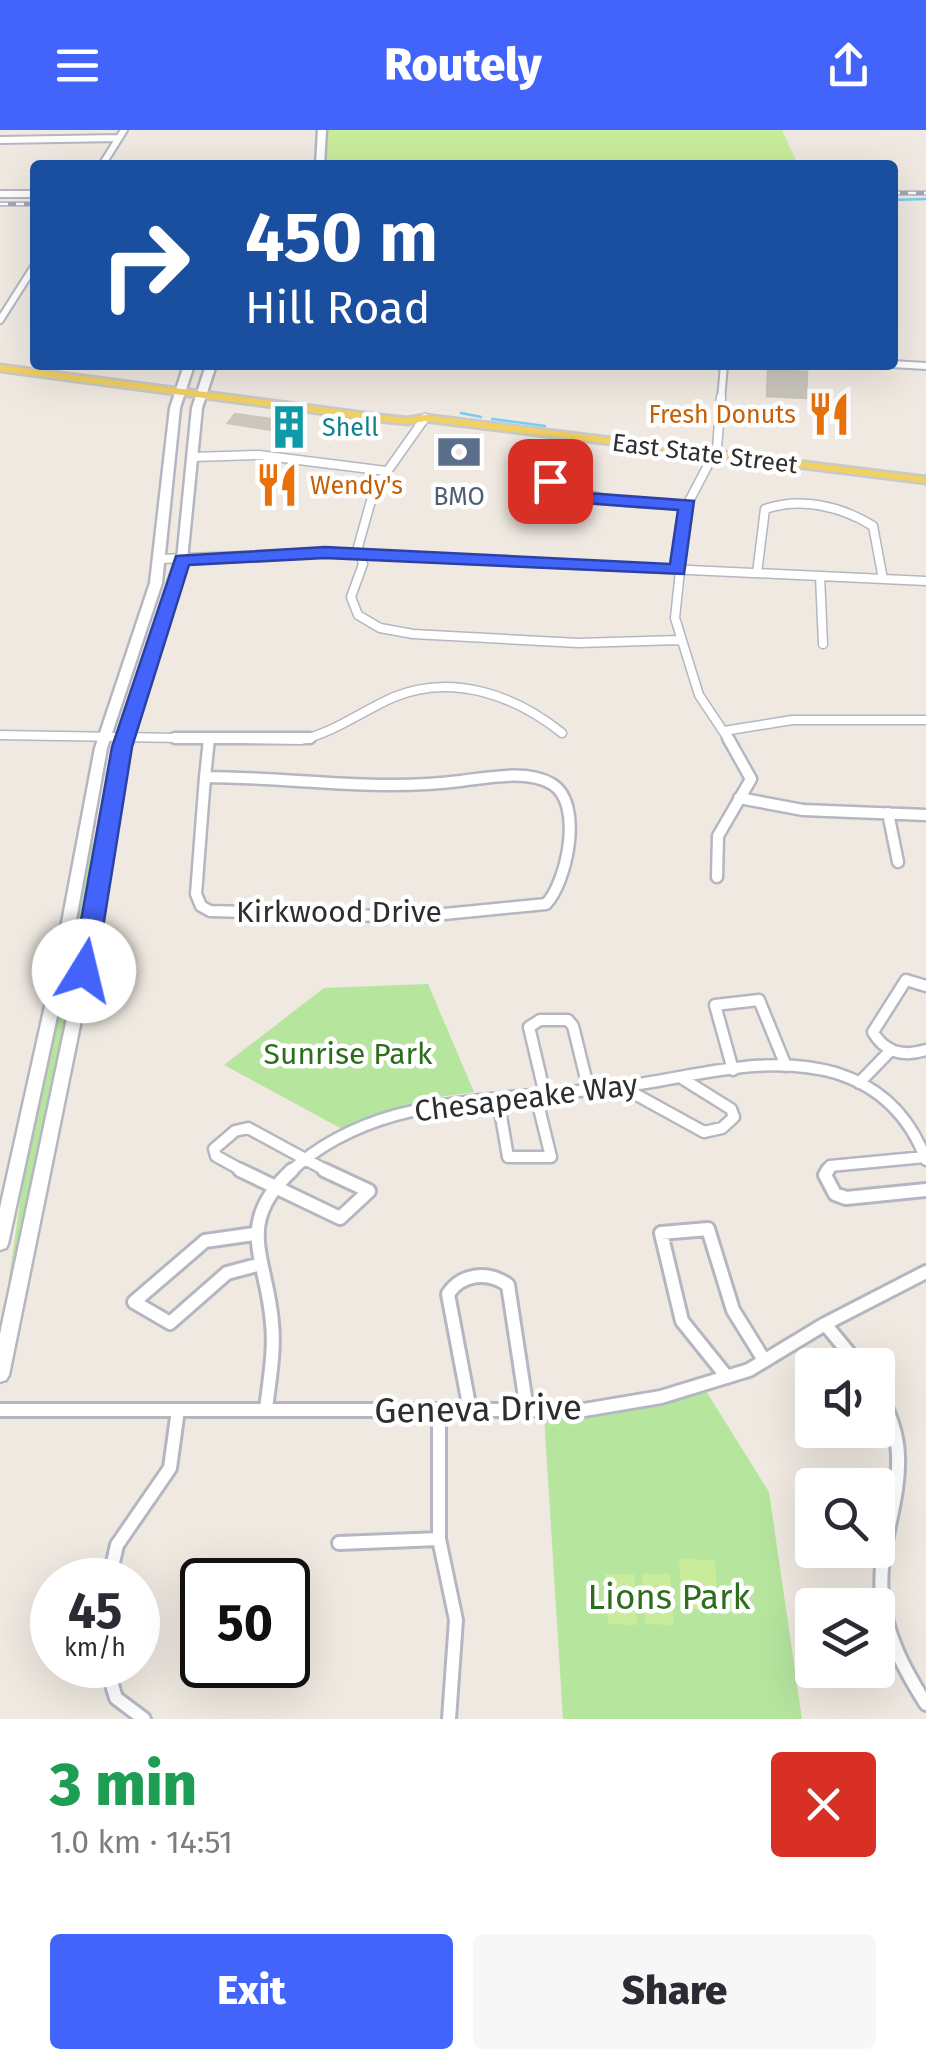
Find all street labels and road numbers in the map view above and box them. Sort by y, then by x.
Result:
street label: East State Street [610,428,800,480]
street label: Kirkwood Drive [236,894,442,930]
street label: Chesapeake Way [412,1066,640,1130]
street label: Geneva Drive [374,1386,582,1432]

